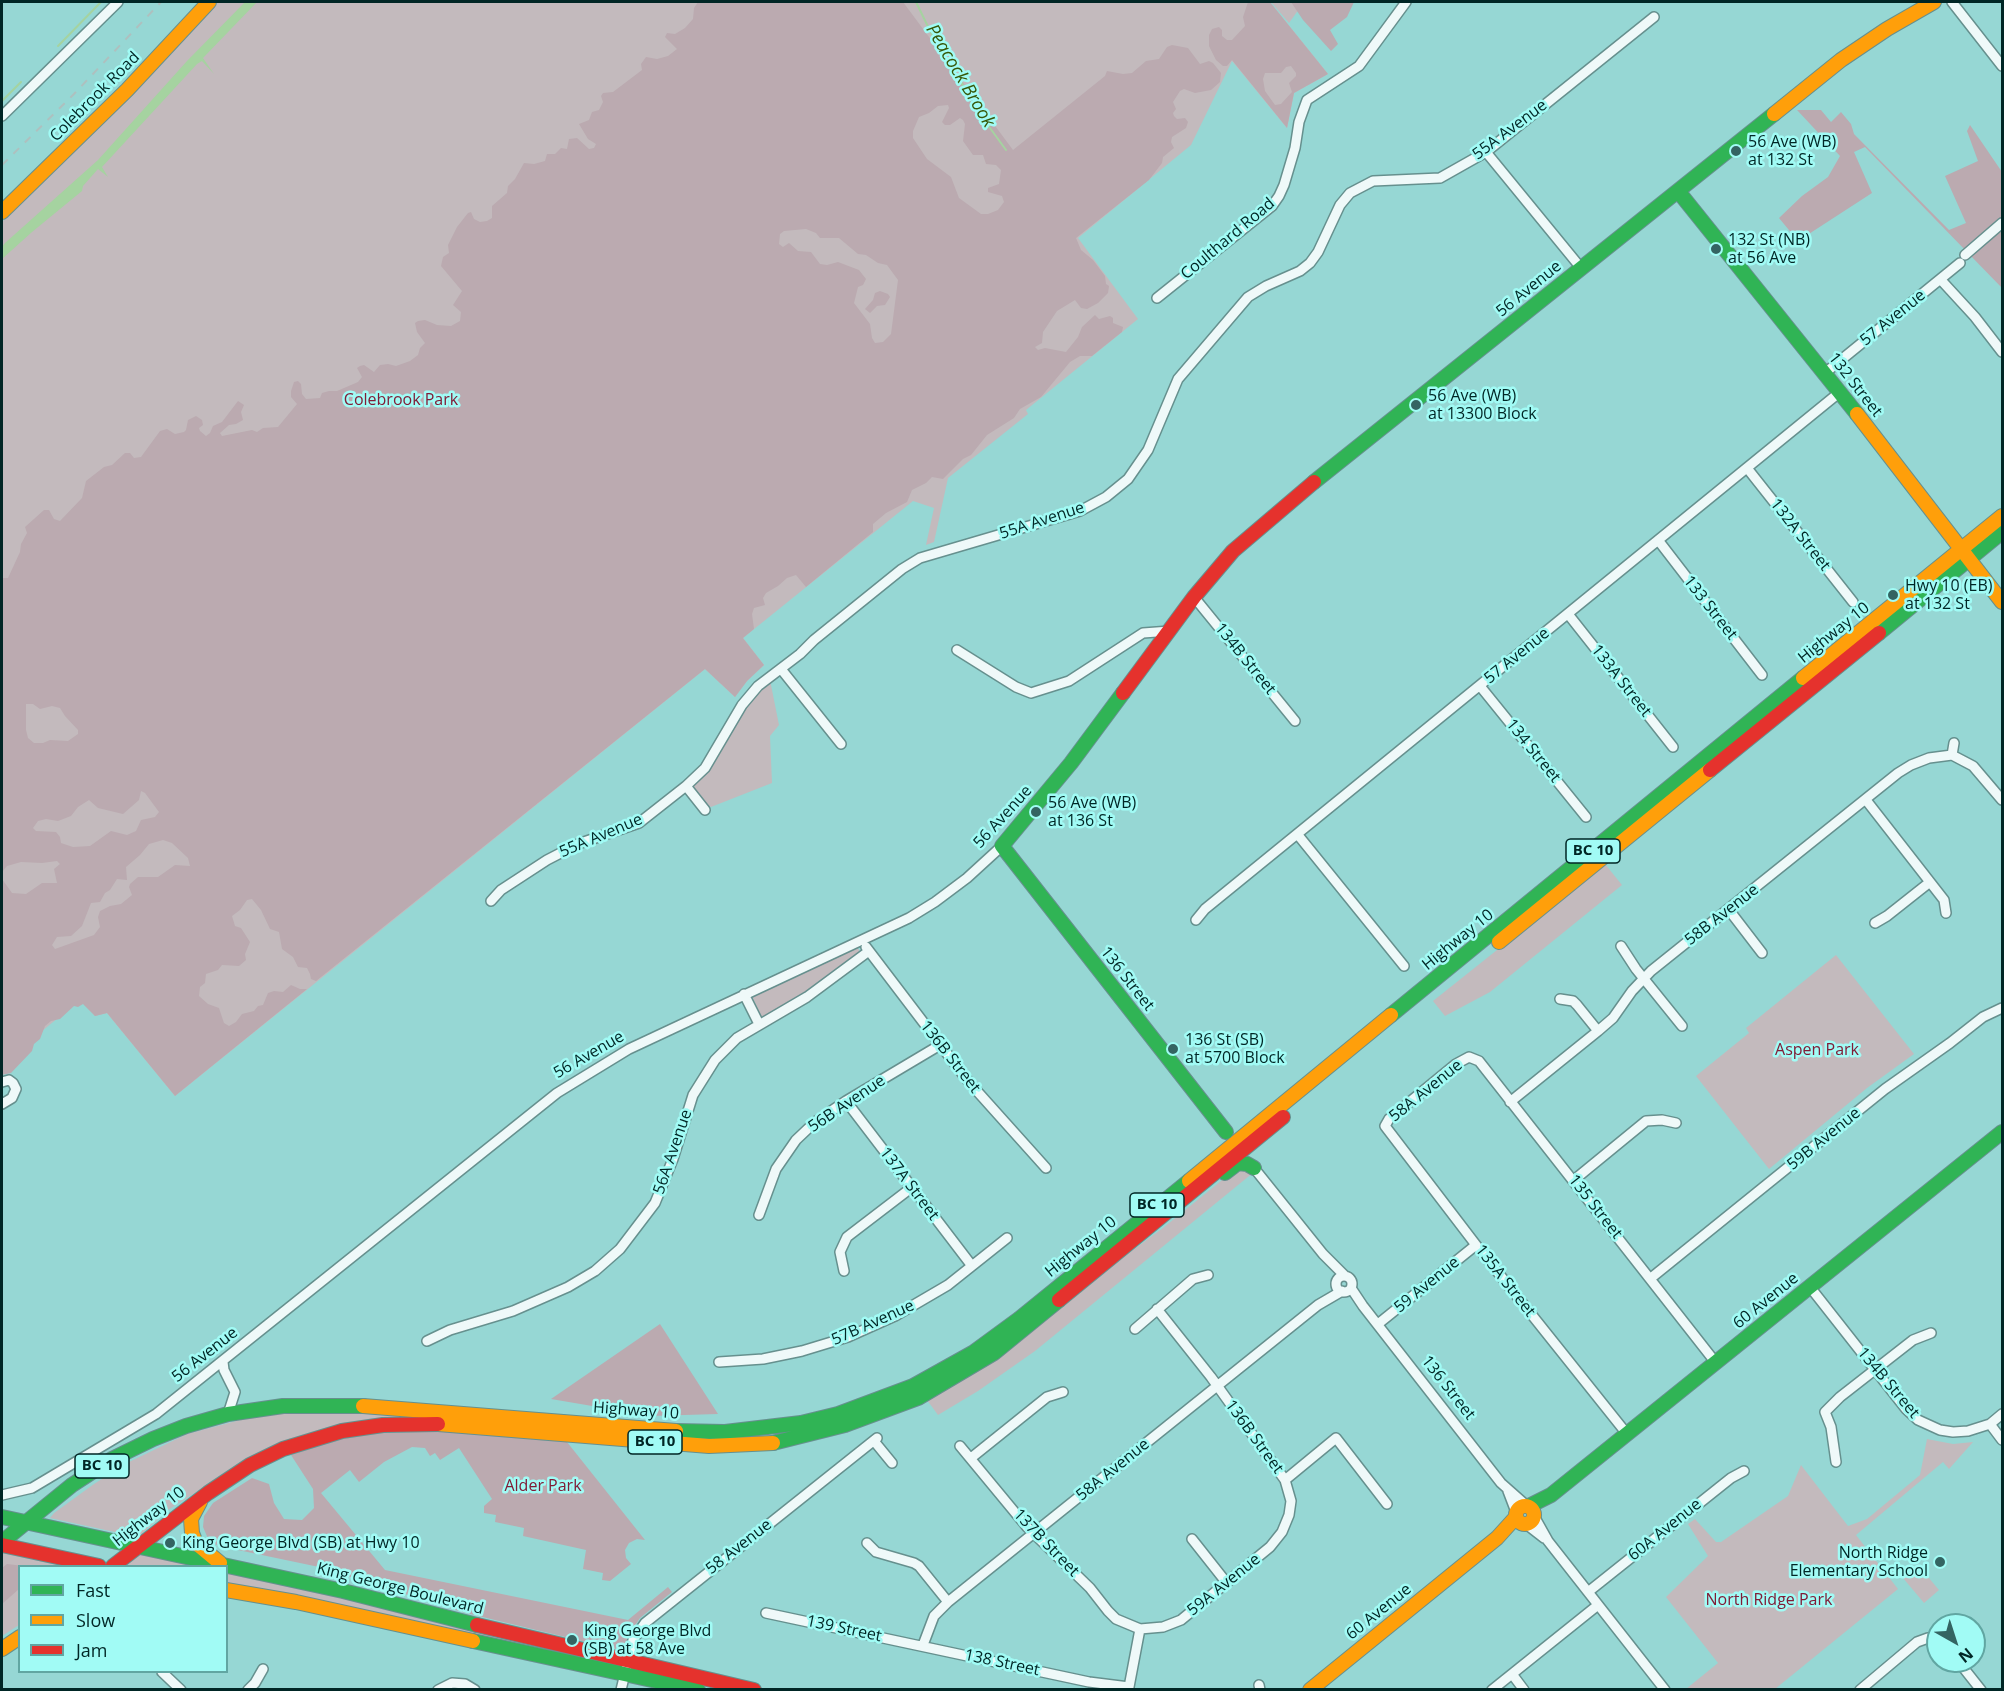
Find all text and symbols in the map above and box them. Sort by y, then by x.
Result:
water label: Peacock Brook [921,21,999,131]
street label: Colebrook Road [46,48,144,146]
street label: 55A Avenue [1469,96,1551,164]
place label: 56 Ave (WB) at 132 St [1748,132,1836,170]
marker: 56 Ave (WB) at 132 St [1729,144,1743,158]
street label: Coulthard Road [1177,194,1279,284]
place label: 132 St (NB) at 56 Ave [1728,230,1810,268]
marker: 132 St (NB) at 56 Ave [1709,242,1723,256]
street label: 56 Avenue [1493,257,1565,321]
street label: 57 Avenue [1857,286,1929,350]
street label: 132 Street [1824,349,1886,421]
place label: 56 Ave (WB) at 13300 Block [1428,386,1537,424]
park label: Colebrook Park [344,390,458,410]
marker: 56 Ave (WB) at 13300 Block [1409,398,1423,412]
street label: 132A Street [1766,495,1834,575]
street label: 55A Avenue [997,498,1087,544]
street label: 133 Street [1679,572,1741,644]
place label: Hwy 10 (EB) at 132 St [1905,576,1992,614]
marker: Hwy 10 (EB) at 132 St [1886,588,1900,602]
street label: Highway 10 [1795,598,1873,668]
street label: 134B Street [1210,619,1280,699]
street label: 57 Avenue [1481,624,1553,688]
street label: 133A Street [1587,641,1655,721]
street label: 134 Street [1502,715,1564,787]
street label: 56 Avenue [970,782,1036,852]
place label: 56 Ave (WB) at 136 St [1048,793,1136,831]
marker: 56 Ave (WB) at 136 St [1029,805,1043,819]
street label: 55A Avenue [557,810,645,862]
road number: BC 10 [1566,839,1620,863]
street label: 58B Avenue [1681,880,1763,950]
street label: Highway 10 [1419,905,1497,975]
street label: 136 Street [1096,943,1158,1015]
street label: 136B Street [916,1017,984,1097]
street label: 56 Avenue [550,1027,628,1083]
place label: 136 St (SB) at 5700 Block [1185,1030,1285,1068]
park label: Aspen Park [1775,1040,1859,1060]
marker: 136 St (SB) at 5700 Block [1166,1042,1180,1056]
street label: 58A Avenue [1386,1056,1466,1126]
street label: 56B Avenue [805,1071,889,1137]
street label: 59B Avenue [1784,1104,1864,1174]
street label: 56A Avenue [650,1107,696,1197]
street label: 137A Street [875,1144,943,1224]
street label: 135 Street [1564,1171,1626,1243]
road number: BC 10 [1130,1193,1184,1217]
street label: Highway 10 [1042,1212,1120,1282]
street label: 135A Street [1471,1241,1539,1321]
street label: 59 Avenue [1391,1253,1463,1317]
street label: 60 Avenue [1730,1269,1802,1333]
street label: 57B Avenue [829,1296,917,1350]
street label: 56 Avenue [168,1323,242,1387]
street label: 134B Street [1853,1344,1923,1422]
street label: 136 Street [1417,1352,1479,1424]
street label: 136B Street [1221,1396,1287,1478]
street label: Highway 10 [592,1398,680,1424]
road number: BC 10 [628,1430,682,1454]
street label: 58A Avenue [1073,1435,1153,1505]
road number: BC 10 [75,1454,129,1478]
park label: Alder Park [504,1476,582,1496]
street label: Highway 10 [109,1483,189,1551]
street label: 60A Avenue [1625,1495,1705,1565]
street label: 137B Street [1009,1505,1083,1581]
street label: 58 Avenue [702,1515,776,1579]
place label: King George Blvd (SB) at Hwy 10 [182,1533,420,1553]
marker: King George Blvd (SB) at Hwy 10 [163,1536,177,1550]
place label: North Ridge Elementary School [1790,1543,1928,1581]
street label: 59A Avenue [1184,1550,1264,1620]
marker: North Ridge Elementary School [1933,1555,1947,1569]
street label: King George Boulevard [315,1559,485,1619]
legend [18,1565,228,1673]
text: Fast [76,1578,110,1602]
street label: 60 Avenue [1343,1580,1415,1644]
park label: North Ridge Park [1706,1590,1832,1610]
text: Slow [76,1608,115,1632]
street label: 139 Street [805,1612,883,1646]
north arrow [1926,1613,1986,1673]
place label: King George Blvd (SB) at 58 Ave [584,1621,711,1659]
marker: King George Blvd (SB) at 58 Ave [565,1633,579,1647]
text: Jam [76,1638,108,1662]
text: N [1954,1643,1978,1668]
street label: 138 Street [963,1646,1041,1680]

